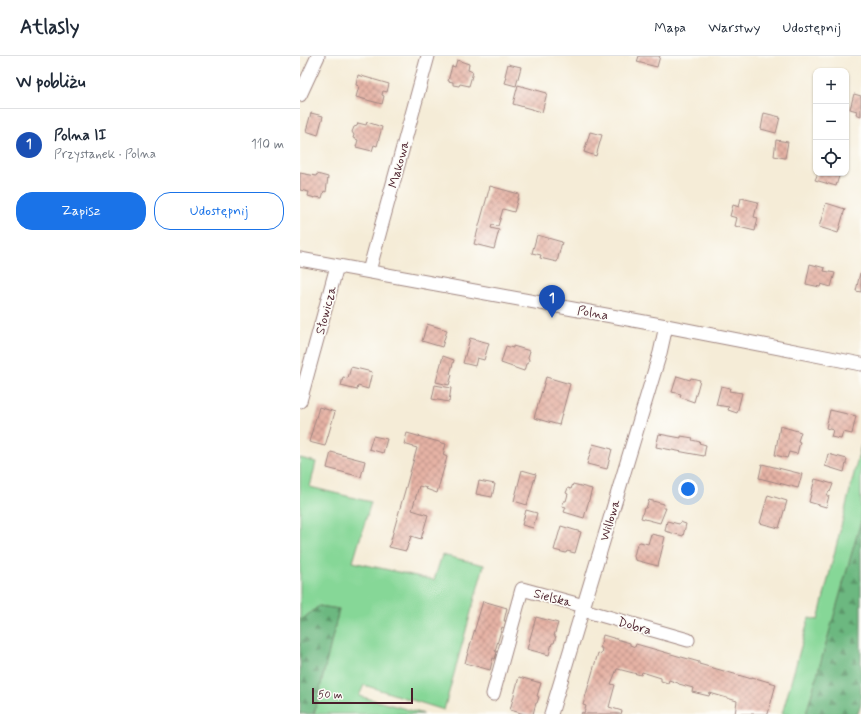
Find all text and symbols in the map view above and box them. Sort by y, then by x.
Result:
text: Atlasly [20,15,79,40]
text: Mapa [654,19,686,37]
text: Warstwy [708,19,760,37]
text: Udostępnij [782,19,841,37]
map controls [813,68,849,176]
button: + [813,68,849,104]
text: W pobliżu [16,71,85,93]
button: − [813,104,849,140]
text: Polna II [54,126,106,146]
text: 1 [26,136,32,153]
text: 110 m [251,136,284,153]
street label: Makowa [385,139,414,190]
button: locate [813,140,849,176]
text: Przystanek · Polna [54,146,156,163]
button: Zapisz [16,192,146,230]
button: Udostępnij [154,192,284,230]
street label: Słowicza [312,284,341,337]
pin: 1 [539,285,565,318]
street label: Polna [576,302,610,325]
your location [678,479,698,499]
street label: Willowa [596,497,625,543]
street label: Sielska [532,585,574,612]
street label: Dobra [616,614,653,639]
scale bar [312,686,413,705]
text: 50 m [318,688,343,702]

